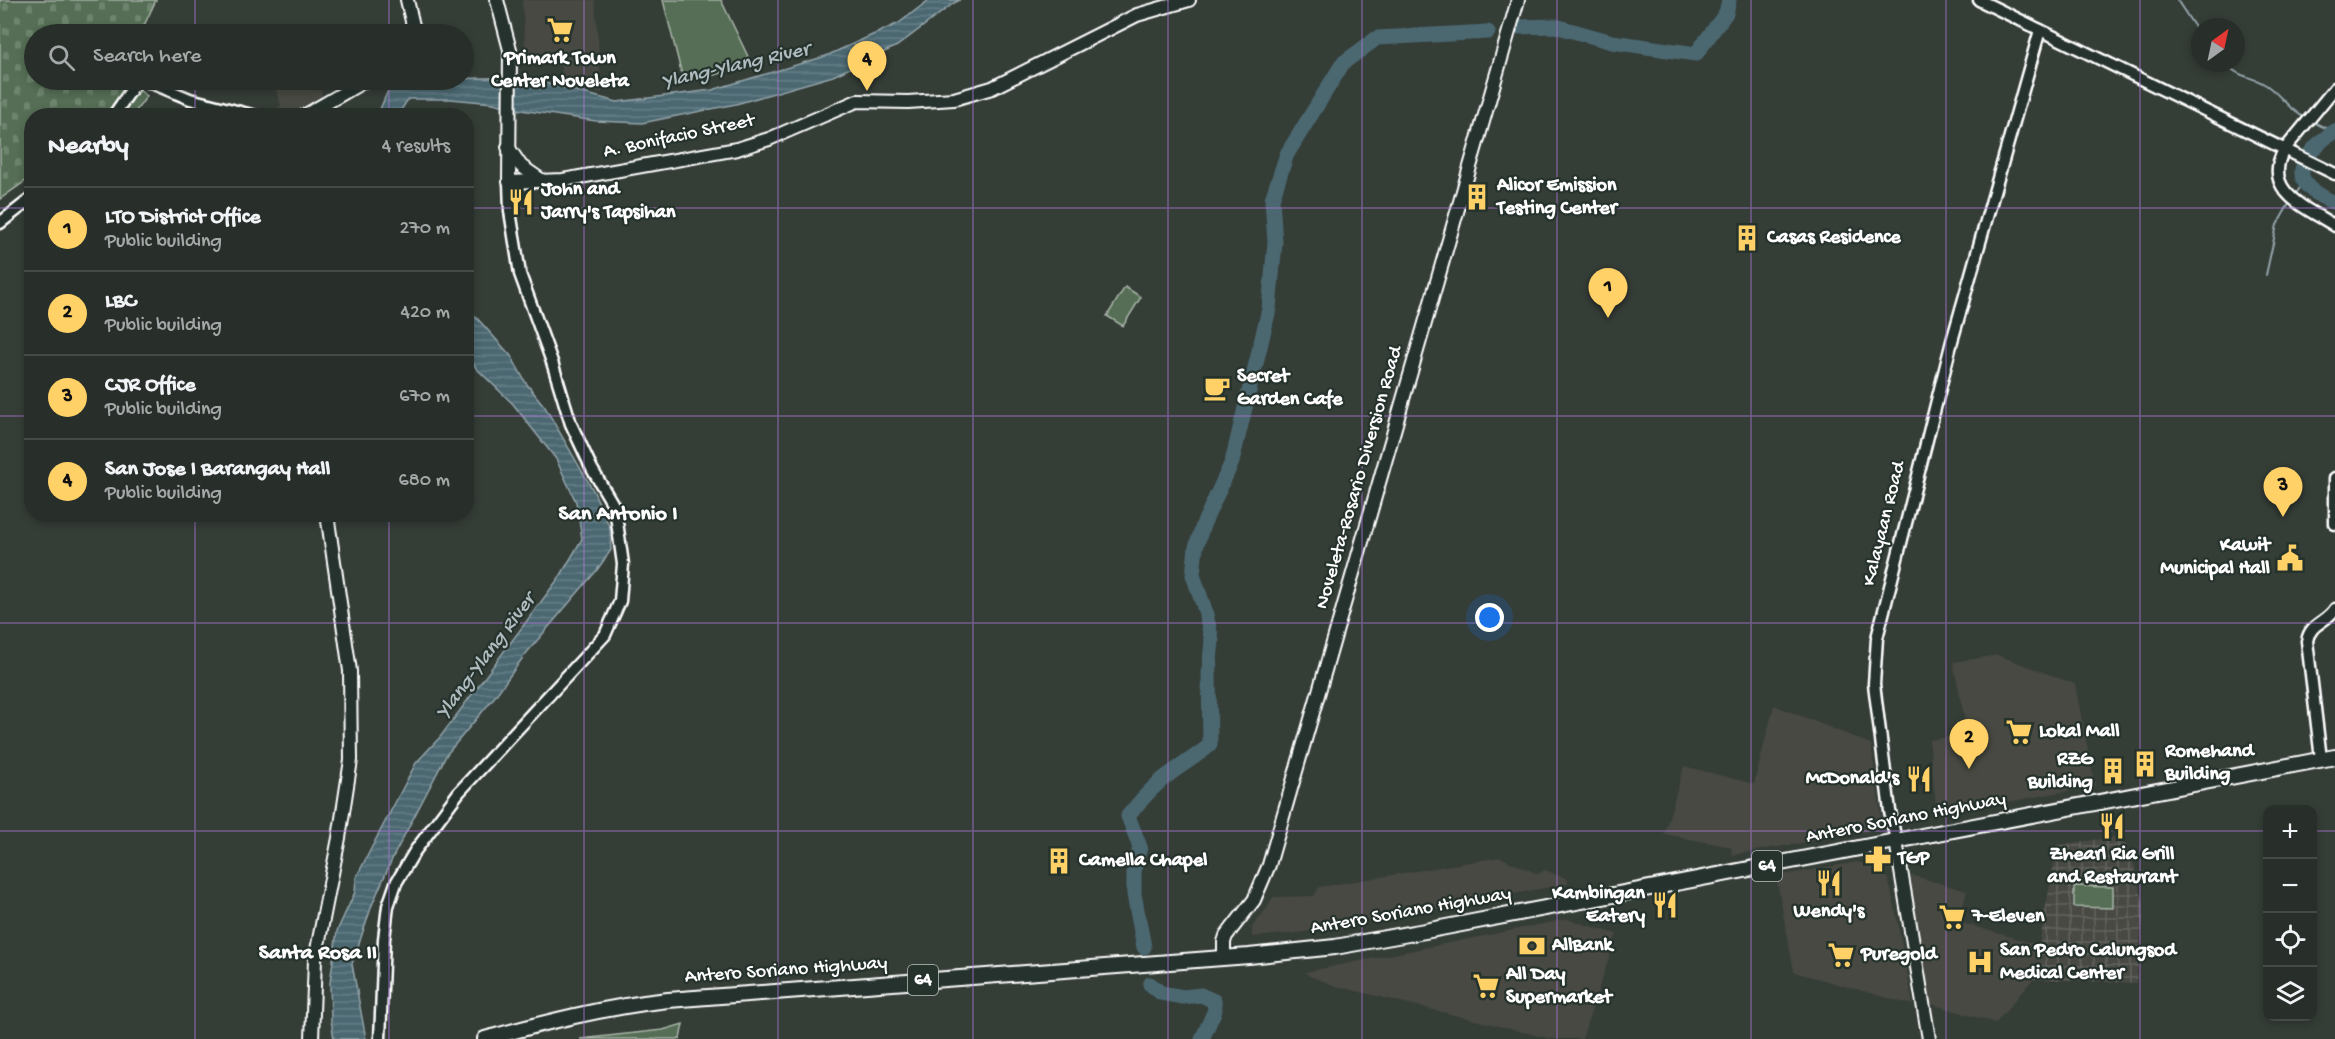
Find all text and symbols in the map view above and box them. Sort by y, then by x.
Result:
supermarket icon: Primark Town Center Noveleta [545,15,575,45]
north arrow [2191,18,2245,72]
search box [24,24,474,90]
water label: Ylang-Ylang River [660,37,817,96]
icon: search [45,41,78,74]
pin: 4 [848,42,886,91]
text: Search here [93,44,201,70]
place label: Primark Town Center Noveleta [490,48,630,94]
street label: A. Bonifacio Street [601,109,759,164]
text: Nearby [48,132,129,163]
text: 4 results [382,136,450,159]
place label: Alicor Emission Testing Center [1495,175,1619,221]
place label: John and Jarry's Tapsihan [540,179,676,225]
building icon: Alicor Emission Testing Center [1462,182,1492,212]
restaurant icon: John and Jarry's Tapsihan [506,187,536,217]
text: LTO District Office [105,205,261,231]
text: 1 [63,218,72,241]
text: 270 m [400,218,450,241]
building icon: Casas Residence [1732,223,1762,253]
place label: Casas Residence [1766,227,1901,250]
text: Public building [105,231,222,254]
pin: 1 [1588,268,1628,318]
text: LBC [105,289,136,315]
text: 2 [63,302,72,325]
text: 420 m [400,302,450,325]
text: Public building [105,315,222,338]
street label: Noveleta-Rosario Diversion Road [1311,342,1409,612]
place label: Secret Garden Cafe [1237,366,1343,412]
text: CJR Office [105,373,196,399]
cafe icon: Secret Garden Cafe [1202,373,1232,403]
text: 3 [62,386,73,409]
text: 670 m [399,386,450,409]
text: Public building [105,399,222,422]
text: San Jose I Barangay Hall [105,457,330,483]
street label: Kalayaan Road [1858,457,1912,589]
pin: 3 [2264,468,2302,517]
text: 4 [63,470,72,493]
text: 680 m [399,470,450,493]
text: Public building [105,483,222,506]
district label: San Antonio I [558,502,678,528]
place label: Kawit Municipal Hall [2160,535,2272,581]
public building icon: Kawit Municipal Hall [2275,543,2305,573]
water label: Ylang-Ylang River [432,586,545,725]
your location [1475,603,1504,632]
supermarket icon: Lokal Mall [2004,717,2034,747]
pin: 2 [1950,720,1988,769]
place label: Lokal Mall [2039,721,2120,744]
place label: Romehand Building [2164,741,2256,787]
place label: RZG Building [2027,749,2094,795]
building icon: Romehand Building [2130,749,2160,779]
building icon: RZG Building [2098,756,2128,786]
restaurant icon: McDonald's [1904,764,1934,794]
place label: McDonald's [1806,768,1901,791]
street label: Antero Soriano Highway [1804,788,2008,850]
map controls [2263,805,2317,1021]
button: + [2263,805,2317,859]
restaurant icon: Zhearl Ria Grill and Restaurant [2097,811,2127,841]
pharmacy icon: TGP [1863,844,1893,874]
place label: Zhearl Ria Grill and Restaurant [2046,844,2179,890]
building icon: Camella Chapel [1044,846,1074,876]
place label: TGP [1896,848,1930,871]
place label: Camella Chapel [1078,850,1208,873]
road number: 64 [1752,851,1782,881]
button: − [2263,859,2317,913]
restaurant icon: Wendy's [1814,868,1844,898]
street label: Antero Soriano Highway [1309,883,1513,941]
place label: Kambingan Eatery [1551,883,1645,929]
restaurant icon: Kambingan Eatery [1650,890,1680,920]
place label: Wendy's [1793,901,1866,924]
supermarket icon: 7-Eleven [1937,902,1967,932]
place label: 7-Eleven [1971,906,2045,929]
button: locate [2263,913,2317,967]
bank icon: AllBank [1517,931,1547,961]
place label: AllBank [1551,935,1614,958]
supermarket icon: Puregold [1826,940,1856,970]
place label: San Pedro Calungsod Medical Center [2000,940,2178,986]
district label: Santa Rosa II [259,941,377,967]
place label: Puregold [1860,944,1939,967]
hospital icon: San Pedro Calungsod Medical Center [1965,947,1995,977]
street label: Antero Soriano Highway [684,952,888,990]
place label: All Day Supermarket [1505,964,1614,1010]
road number: 64 [908,965,938,995]
button: layers [2263,967,2317,1021]
supermarket icon: All Day Supermarket [1471,971,1501,1001]

